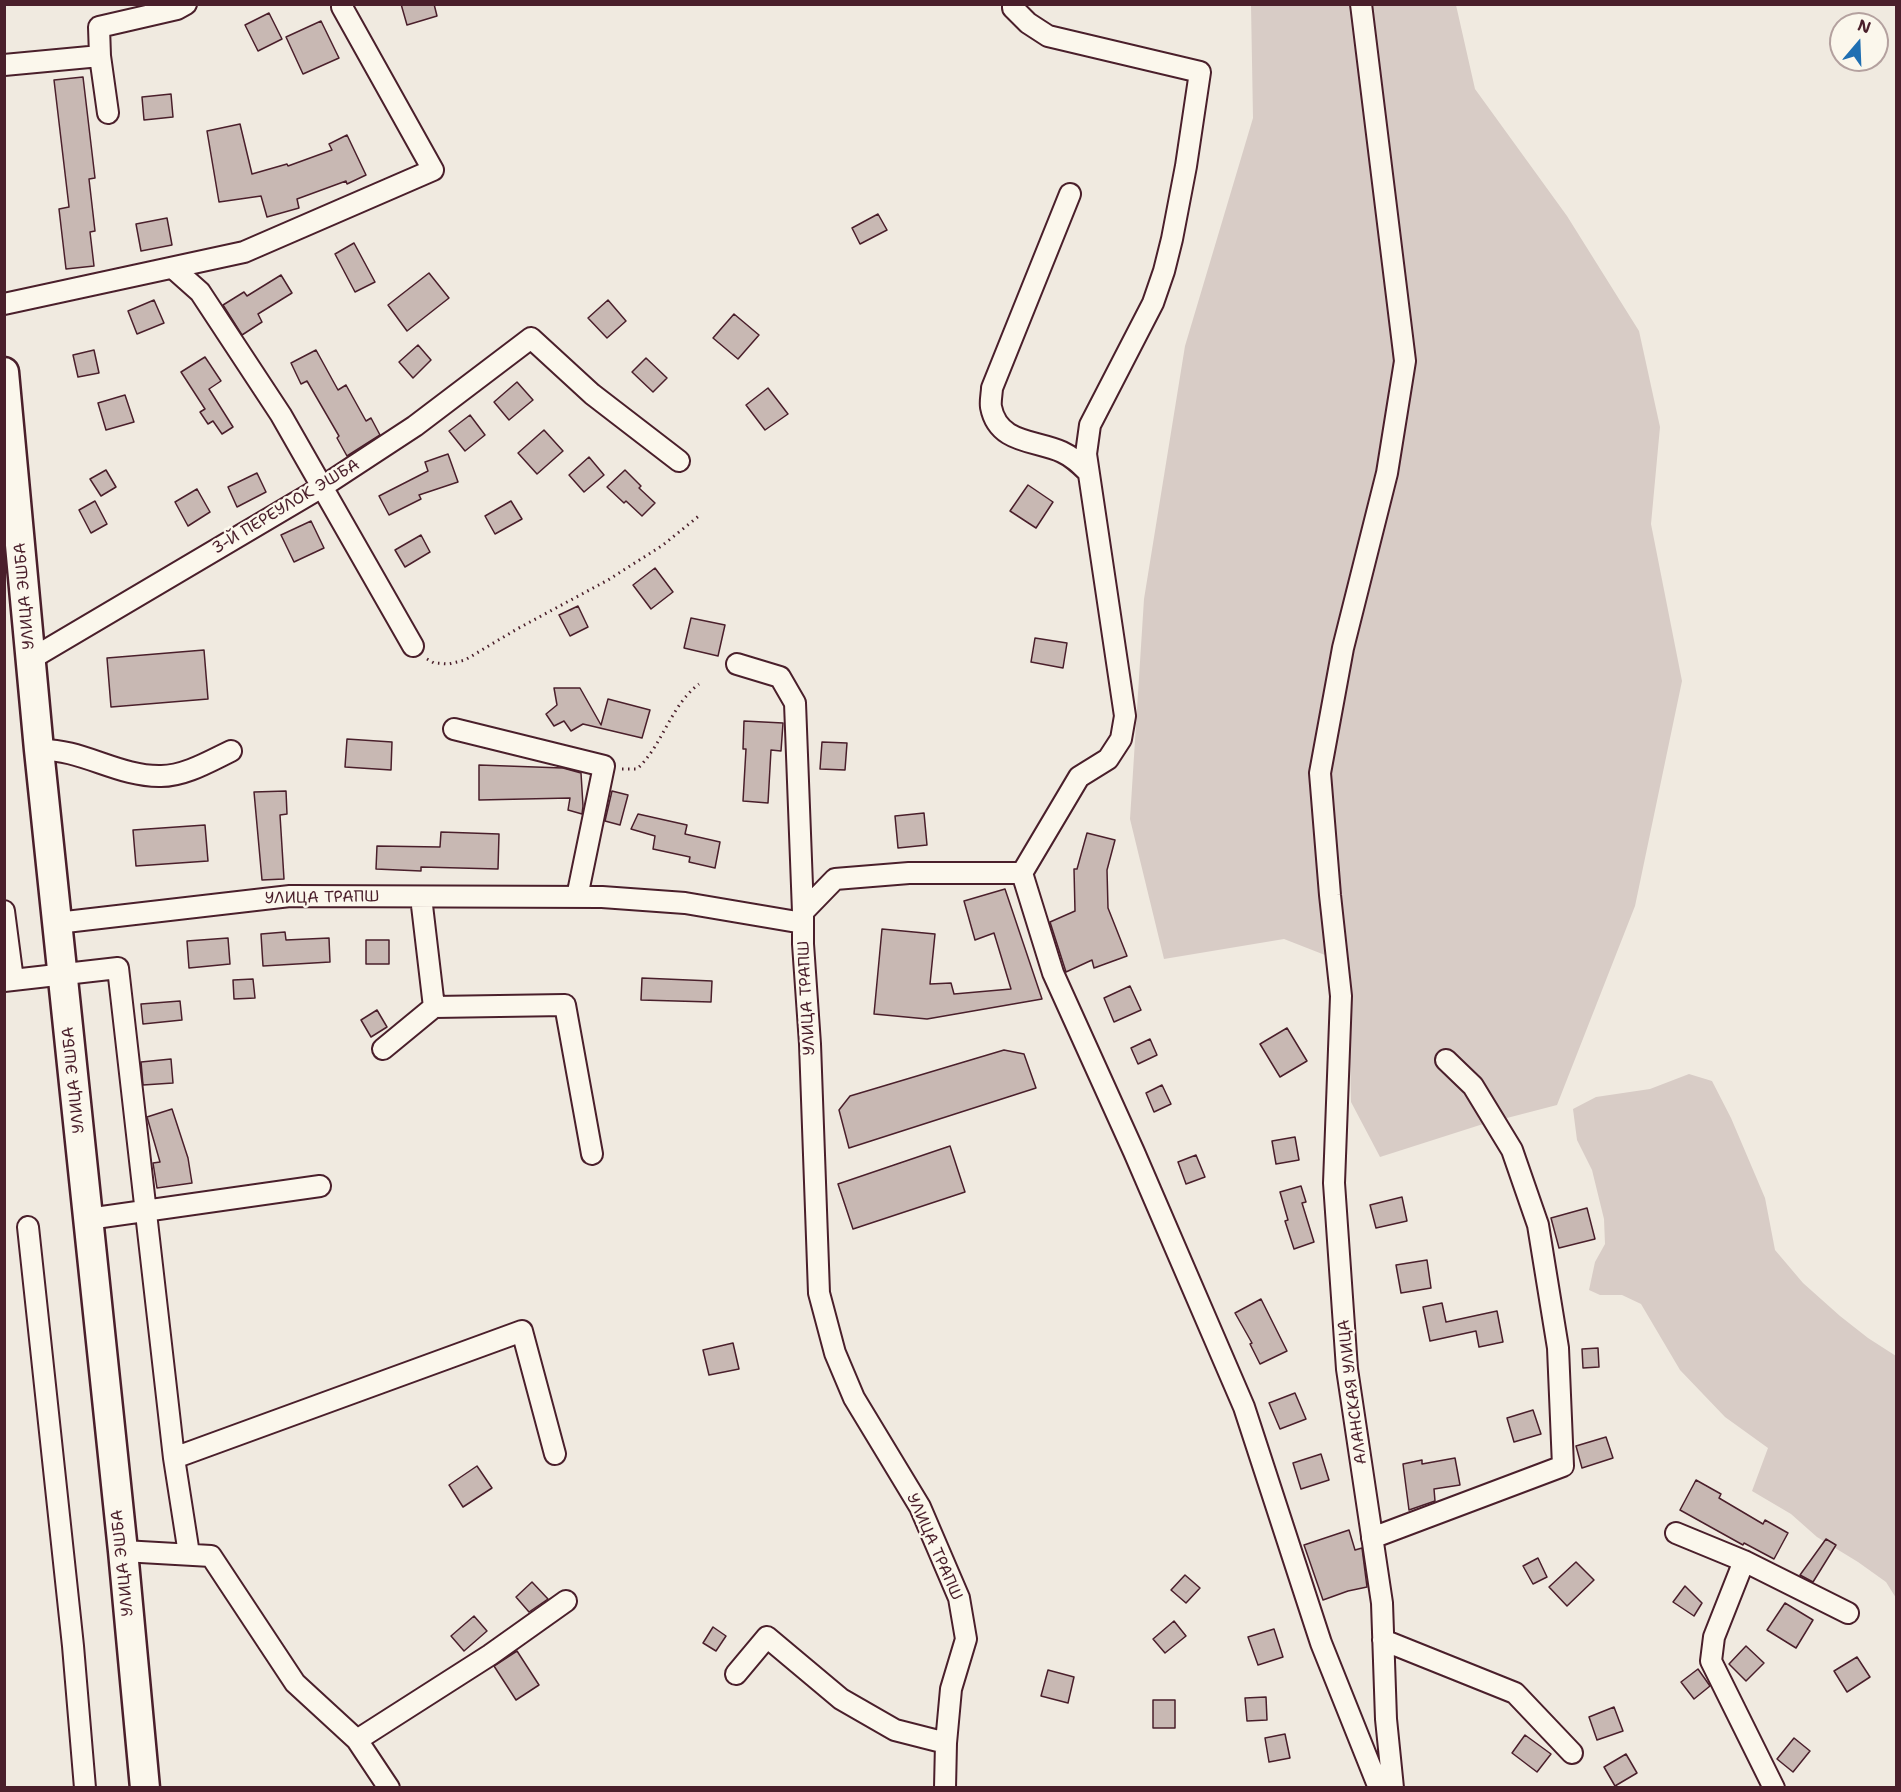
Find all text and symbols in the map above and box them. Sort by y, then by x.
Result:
north arrow [1829,12,1889,72]
text: N [1855,14,1874,38]
street label: 3-Й ПЕРЕУЛОК ЭШБА [209,455,363,559]
street label: УЛИЦА ЭШБА [11,542,39,650]
street label: УЛИЦА ТРАПШ [264,887,380,909]
street label: УЛИЦА ТРАПШ [794,940,820,1056]
street label: УЛИЦА ЭШБА [59,1026,89,1134]
street label: АЛАНСКАЯ УЛИЦА [1335,1318,1371,1466]
street label: УЛИЦА ТРАПШ [902,1491,966,1603]
street label: УЛИЦА ЭШБА [108,1509,138,1617]

